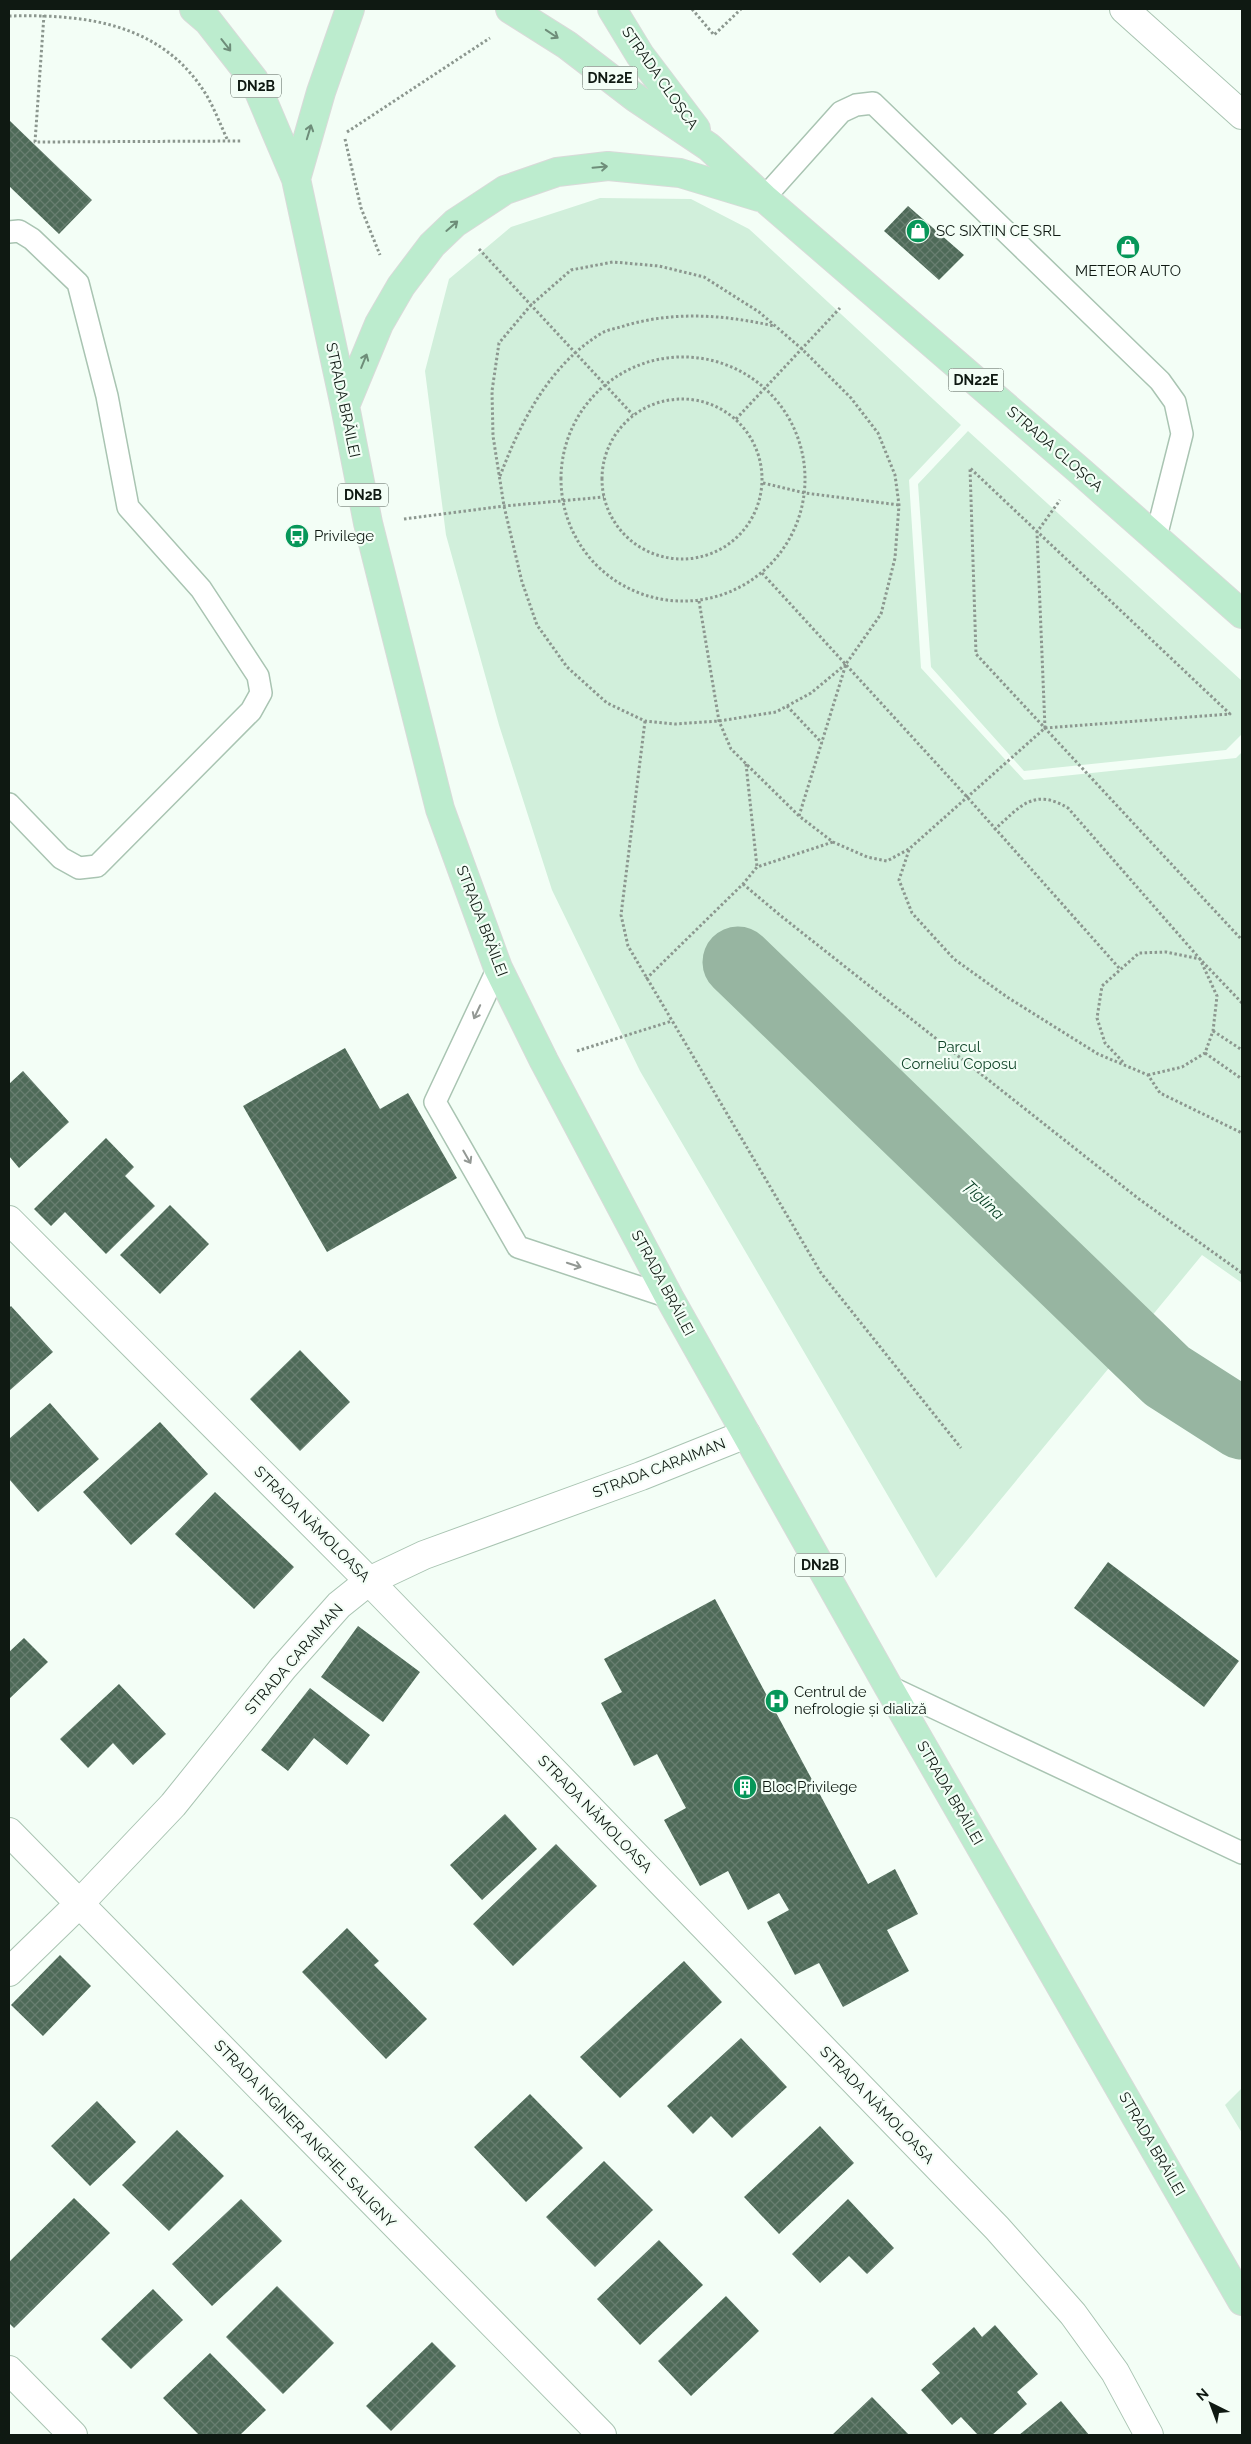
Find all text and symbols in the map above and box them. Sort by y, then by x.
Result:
street label: STRADA CLOȘCA [618,23,702,133]
one-way arrow [544,29,558,39]
one-way arrow [221,38,232,51]
road number: DN22E [582,66,638,90]
road number: DN2B [231,74,281,98]
one-way arrow [305,125,315,141]
one-way arrow [592,163,608,172]
shop icon: SC SIXTIN CE SRL [905,218,931,244]
one-way arrow [446,221,459,232]
place label: SC SIXTIN CE SRL [936,222,1061,240]
shop icon: METEOR AUTO [1115,234,1141,260]
place label: METEOR AUTO [1075,262,1181,280]
street label: STRADA BRĂILEI [322,341,364,459]
one-way arrow [360,353,369,369]
road number: DN22E [948,368,1004,392]
street label: STRADA CLOȘCA [1003,402,1107,496]
road number: DN2B [338,484,388,506]
bus stop icon: Privilege [284,523,310,549]
place label: Privilege [314,527,374,545]
street label: STRADA BRĂILEI [453,863,511,979]
one-way arrow [472,1004,482,1019]
park label: Parcul Corneliu Coposu [901,1038,1017,1073]
one-way arrow [462,1149,472,1163]
water label: Țiglina [960,1176,1008,1224]
street label: STRADA BRĂILEI [628,1227,698,1339]
one-way arrow [565,1261,581,1271]
street label: STRADA CARAIMAN [590,1434,728,1502]
street label: STRADA NĂMOLOASA [250,1462,374,1586]
road number: DN2B [795,1554,845,1576]
street label: STRADA CARAIMAN [241,1600,347,1718]
place label: Centrul de nefrologie și dializă [794,1683,927,1718]
hospital icon: Centrul de nefrologie și dializă [764,1688,790,1714]
street label: STRADA BRĂILEI [913,1738,987,1848]
street label: STRADA NĂMOLOASA [534,1752,656,1876]
building icon: Bloc Privilege [732,1774,758,1800]
place label: Bloc Privilege [762,1778,857,1796]
street label: STRADA INGINER ANGHEL SALIGNY [210,2036,400,2232]
street label: STRADA NĂMOLOASA [816,2043,938,2167]
street label: STRADA BRĂILEI [1115,2089,1189,2199]
north arrow [1186,2379,1236,2429]
text: N [1193,2385,1212,2404]

